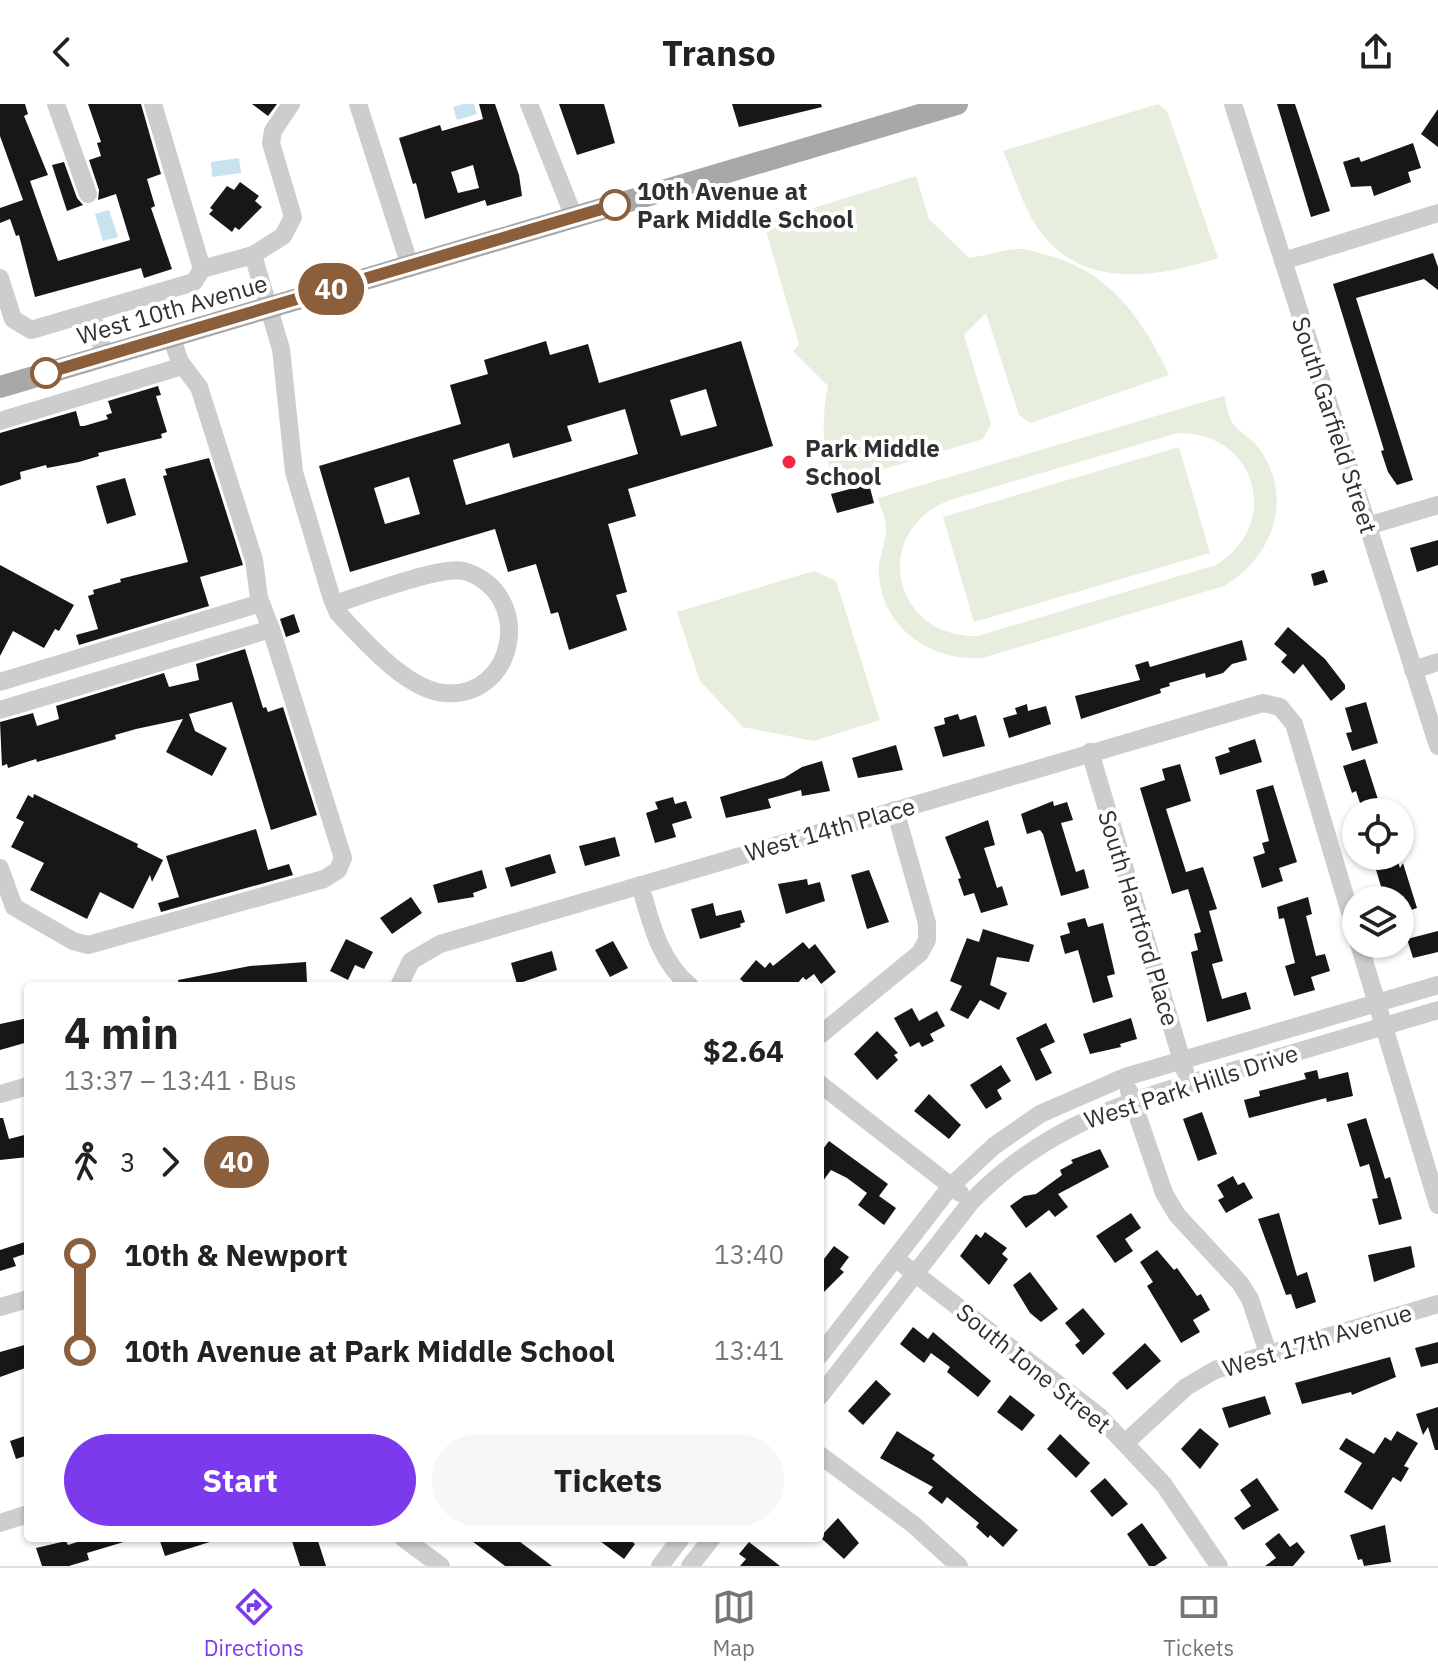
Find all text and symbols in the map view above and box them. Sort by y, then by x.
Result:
text: Transo [662,29,776,76]
icon: back [40,30,84,74]
icon: share [1354,30,1398,74]
place label: 10th Avenue at Park Middle School [637,175,853,235]
marker: 10th Avenue at Park Middle School [600,190,630,220]
line badge: 40 [295,263,367,315]
street label: West 10th Avenue [73,267,271,351]
text: 40 [314,270,348,307]
street label: South Garfield Street [1285,313,1385,537]
unlabelled marker [31,358,61,388]
place label: Park Middle School [805,432,940,492]
marker: Park Middle School [780,453,798,471]
street label: West 14th Place [741,789,919,869]
map controls [1342,798,1414,958]
button: locate [1342,798,1414,870]
street label: South Hartford Place [1091,806,1187,1030]
button: layers [1342,886,1414,958]
text: 4 min [64,1004,179,1061]
text: $2.64 [703,1031,784,1070]
street label: West Park Hills Drive [1080,1036,1302,1136]
text: 13:37 – 13:41 · Bus [64,1063,297,1097]
icon: walk [64,1140,108,1184]
icon: forward [148,1140,192,1184]
text: 40 [220,1143,253,1180]
text: 3 [120,1145,136,1179]
text: 10th & Newport [124,1235,348,1274]
text: 13:40 [714,1237,784,1271]
street label: South Ione Street [950,1296,1118,1440]
street label: West 17th Avenue [1218,1296,1416,1384]
text: 10th Avenue at Park Middle School [124,1331,615,1370]
text: 13:41 [714,1333,784,1367]
button: Start [64,1434,416,1526]
button: Tickets [432,1434,784,1526]
tab: Directions [204,1585,304,1662]
tab: Map [712,1585,756,1662]
tab: Tickets [1163,1585,1234,1662]

